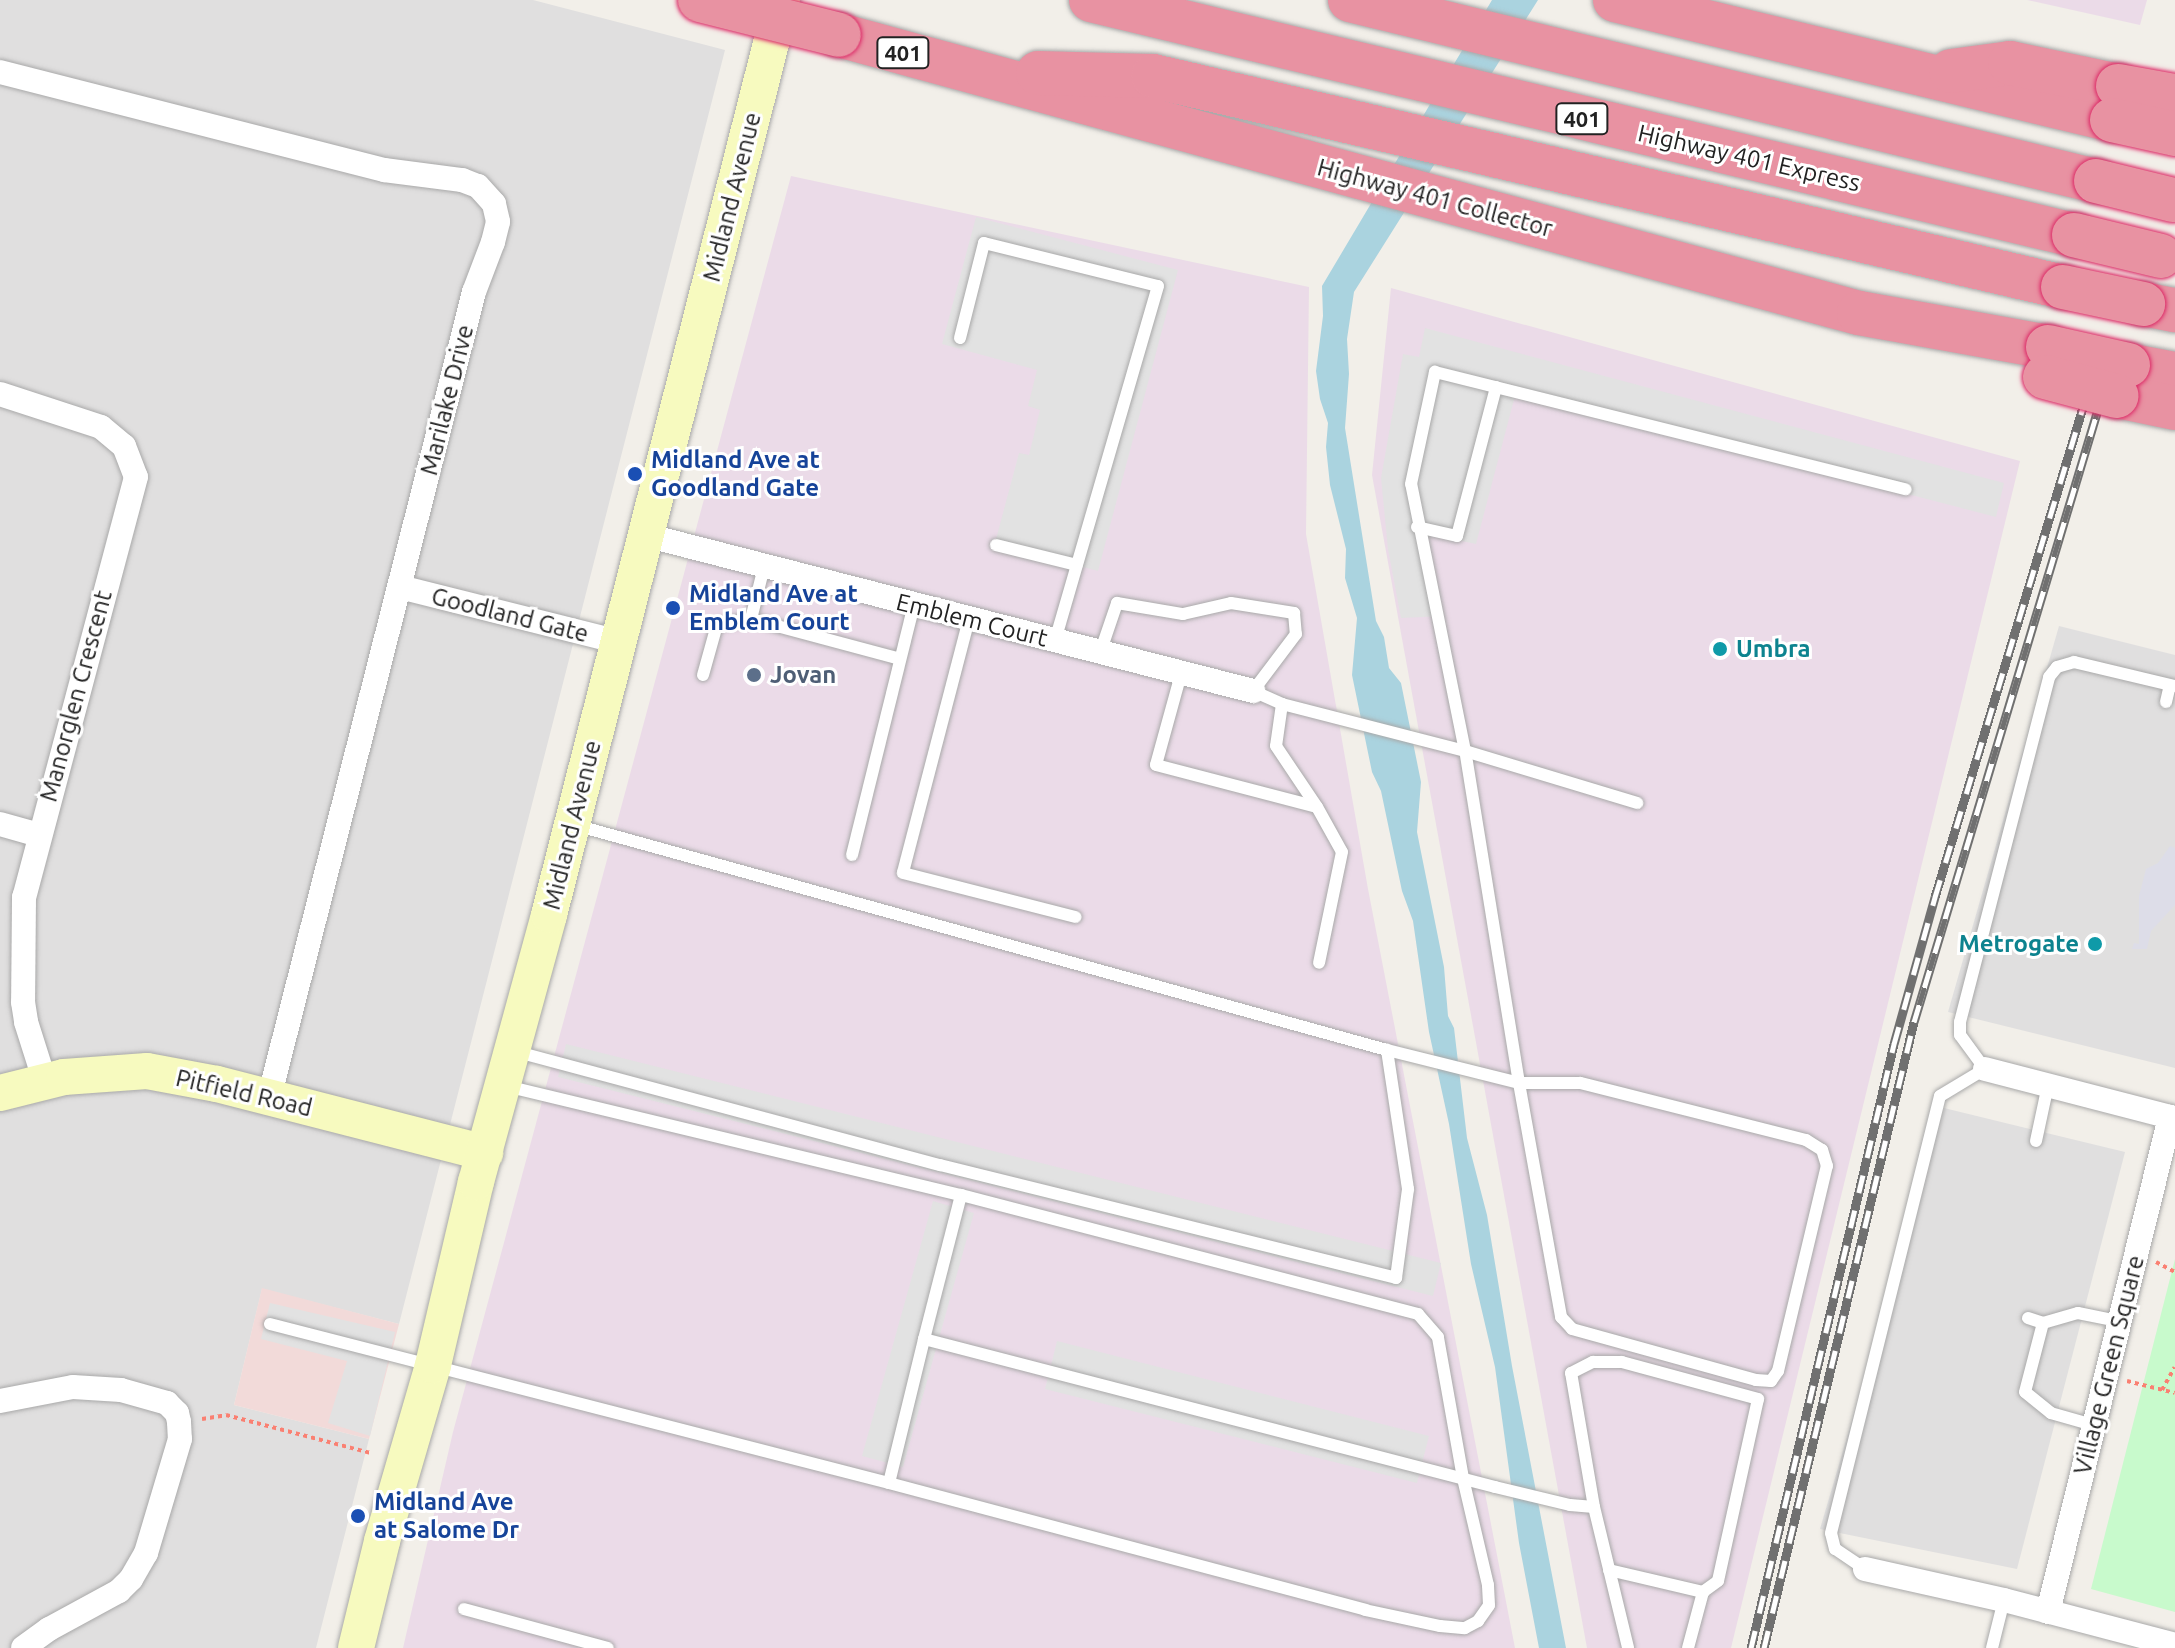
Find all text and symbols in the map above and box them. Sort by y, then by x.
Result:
road number: 401 [875,35,931,71]
road number: 401 [1554,101,1610,137]
street label: Midland Avenue [697,109,767,285]
street label: Highway 401 Express [1635,118,1863,198]
street label: Highway 401 Collector [1314,153,1556,243]
street label: Marilake Drive [414,322,480,478]
place label: Midland Ave at Goodland Gate [651,446,820,502]
marker: Midland Ave at Goodland Gate [626,465,644,483]
place label: Midland Ave at Emblem Court [689,580,858,636]
street label: Goodland Gate [428,582,592,648]
street label: Manorglen Crescent [34,587,118,805]
street label: Emblem Court [893,587,1051,653]
marker: Midland Ave at Emblem Court [664,599,682,617]
place label: Umbra [1736,635,1811,663]
marker: Umbra [1711,640,1729,658]
place label: Jovan [770,661,836,689]
marker: Jovan [745,666,763,684]
street label: Midland Avenue [537,737,607,913]
place label: Metrogate [1958,930,2079,958]
marker: Metrogate [2086,935,2104,953]
street label: Pitfield Road [173,1063,315,1123]
street label: Village Green Square [2068,1252,2150,1478]
place label: Midland Ave at Salome Dr [374,1488,519,1544]
marker: Midland Ave at Salome Dr [349,1507,367,1525]

